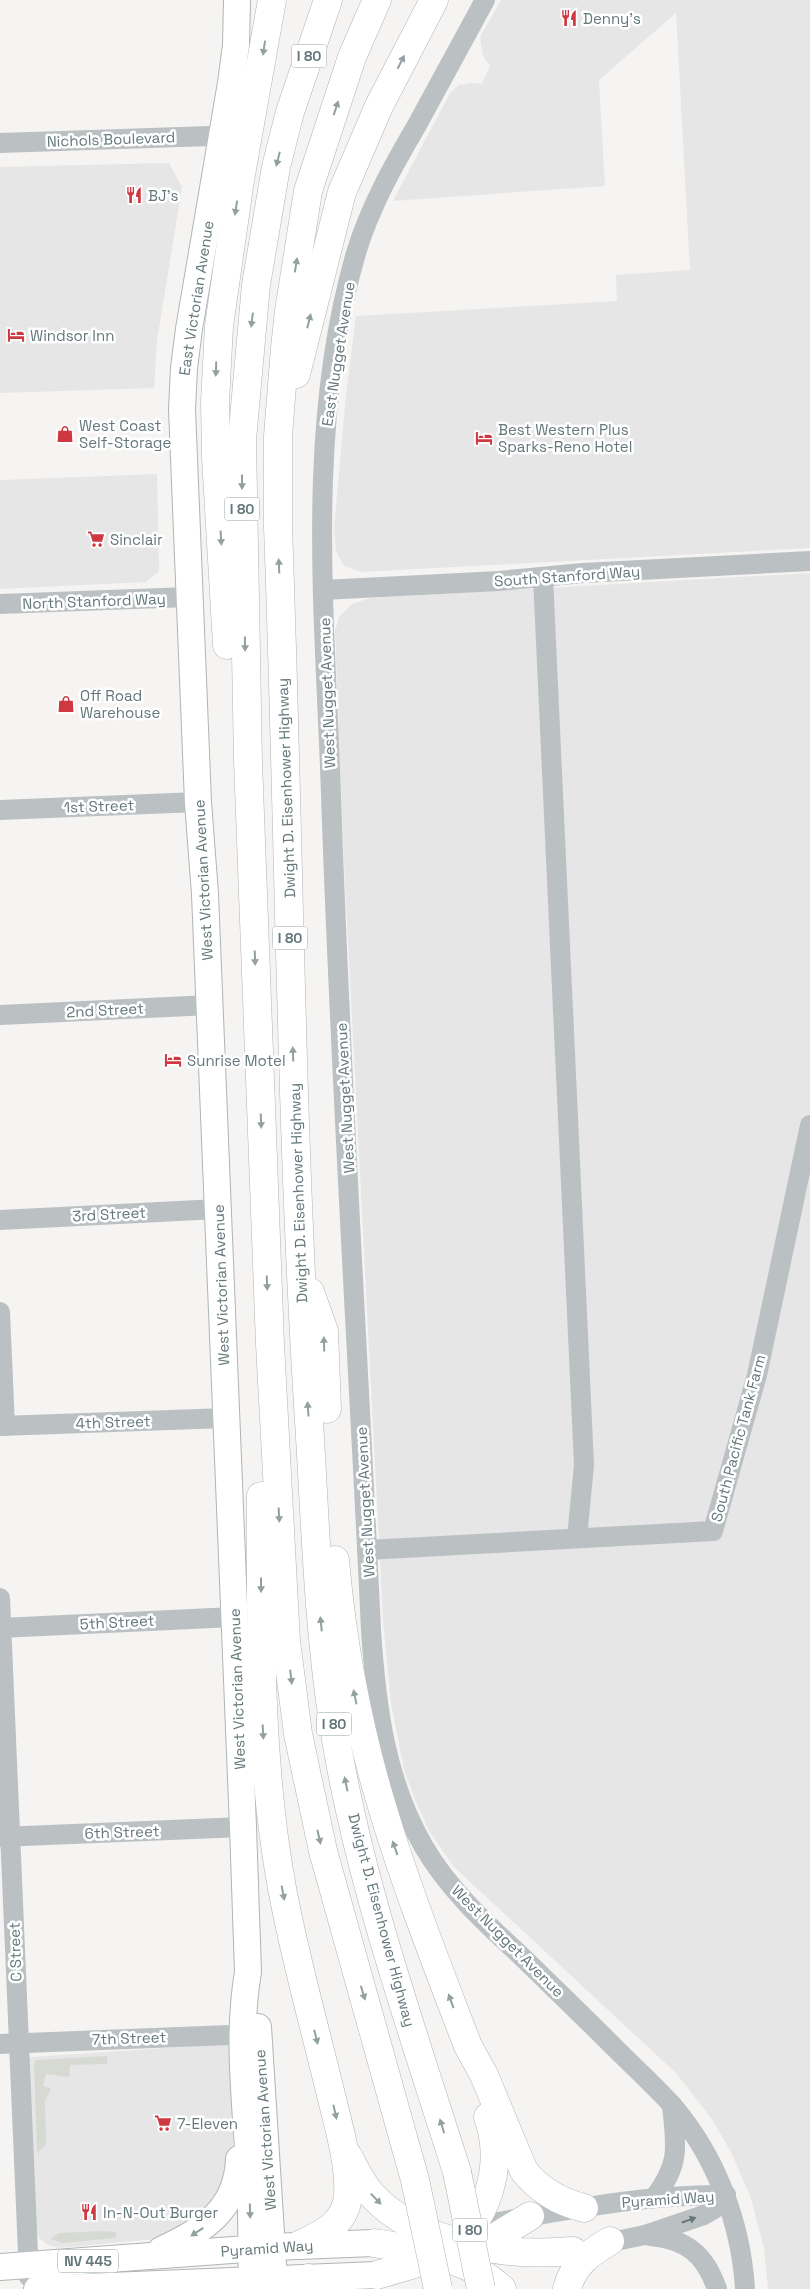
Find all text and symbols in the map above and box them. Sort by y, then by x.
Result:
restaurant icon: Denny's [559,8,579,28]
place label: Denny's [583,9,641,28]
one-way arrow [260,40,268,56]
road number: I 80 [292,44,326,68]
one-way arrow [397,55,405,69]
one-way arrow [332,101,340,116]
street label: Nichols Boulevard [46,127,176,151]
one-way arrow [274,152,282,167]
restaurant icon: BJ's [124,185,144,205]
place label: BJ's [148,186,179,205]
one-way arrow [231,200,239,216]
street label: East Victorian Avenue [174,219,218,377]
one-way arrow [293,257,301,273]
street label: East Nugget Avenue [317,280,359,428]
one-way arrow [248,312,256,328]
one-way arrow [306,314,314,329]
hotel icon: Windsor Inn [6,325,26,345]
place label: Windsor Inn [30,326,114,345]
one-way arrow [212,362,220,378]
place label: West Coast Self-Storage [79,416,171,452]
place label: Best Western Plus Sparks-Reno Hotel [498,420,632,456]
shop icon: West Coast Self-Storage [55,424,75,444]
hotel icon: Best Western Plus Sparks-Reno Hotel [474,428,494,448]
one-way arrow [238,474,246,490]
road number: I 80 [224,498,260,520]
supermarket icon: Sinclair [86,529,106,549]
place label: Sinclair [110,530,163,549]
one-way arrow [217,531,225,547]
one-way arrow [275,558,283,574]
street label: South Stanford Way [493,561,641,591]
street label: North Stanford Way [22,589,166,613]
street label: West Nugget Avenue [315,617,339,769]
one-way arrow [241,636,249,652]
street label: Dwight D. Eisenhower Highway [273,678,299,898]
place label: Off Road Warehouse [80,686,160,722]
shop icon: Off Road Warehouse [56,694,76,714]
street label: 1st Street [63,795,135,817]
street label: West Victorian Avenue [189,799,217,961]
road number: I 80 [272,926,308,950]
one-way arrow [251,951,259,967]
street label: 2nd Street [66,998,144,1022]
street label: West Nugget Avenue [332,1022,358,1174]
one-way arrow [289,1046,297,1062]
hotel icon: Sunrise Motel [163,1050,183,1070]
place label: Sunrise Motel [187,1051,286,1070]
street label: Dwight D. Eisenhower Highway [285,1083,311,1303]
one-way arrow [257,1113,265,1129]
street label: 3rd Street [72,1203,146,1225]
street label: West Victorian Avenue [209,1204,233,1366]
one-way arrow [264,1275,272,1291]
one-way arrow [320,1336,328,1352]
street label: South Pacific Tank Farm [707,1352,769,1524]
one-way arrow [304,1401,312,1417]
street label: 4th Street [75,1411,151,1433]
street label: West Nugget Avenue [352,1426,378,1578]
one-way arrow [276,1507,284,1523]
one-way arrow [257,1577,265,1593]
street label: West Victorian Avenue [225,1608,249,1770]
street label: 5th Street [79,1611,155,1633]
one-way arrow [317,1616,325,1632]
one-way arrow [287,1669,295,1685]
one-way arrow [351,1690,359,1705]
road number: I 80 [316,1712,352,1736]
one-way arrow [260,1724,268,1740]
one-way arrow [342,1777,350,1792]
street label: Dwight D. Eisenhower Highway [344,1811,420,2029]
street label: 6th Street [84,1821,160,1843]
one-way arrow [315,1829,323,1844]
one-way arrow [391,1840,399,1855]
street label: West Nugget Avenue [448,1881,568,2001]
one-way arrow [279,1886,287,1901]
street label: C Street [4,1922,26,1982]
one-way arrow [360,1986,368,2001]
one-way arrow [447,1993,455,2008]
street label: 7th Street [92,2027,167,2049]
one-way arrow [313,2029,321,2044]
street label: West Victorian Avenue [250,2049,280,2211]
one-way arrow [331,2104,339,2119]
supermarket icon: 7-Eleven [153,2113,173,2133]
place label: 7-Eleven [177,2114,238,2133]
one-way arrow [438,2118,446,2133]
street label: Pyramid Way [621,2186,715,2212]
one-way arrow [370,2192,382,2204]
restaurant icon: In-N-Out Burger [79,2202,99,2222]
place label: In-N-Out Burger [103,2203,218,2222]
one-way arrow [246,2204,254,2220]
one-way arrow [681,2216,696,2223]
road number: I 80 [452,2218,488,2242]
one-way arrow [191,2227,204,2237]
street label: Pyramid Way [220,2235,314,2261]
road number: NV 445 [58,2250,118,2272]

